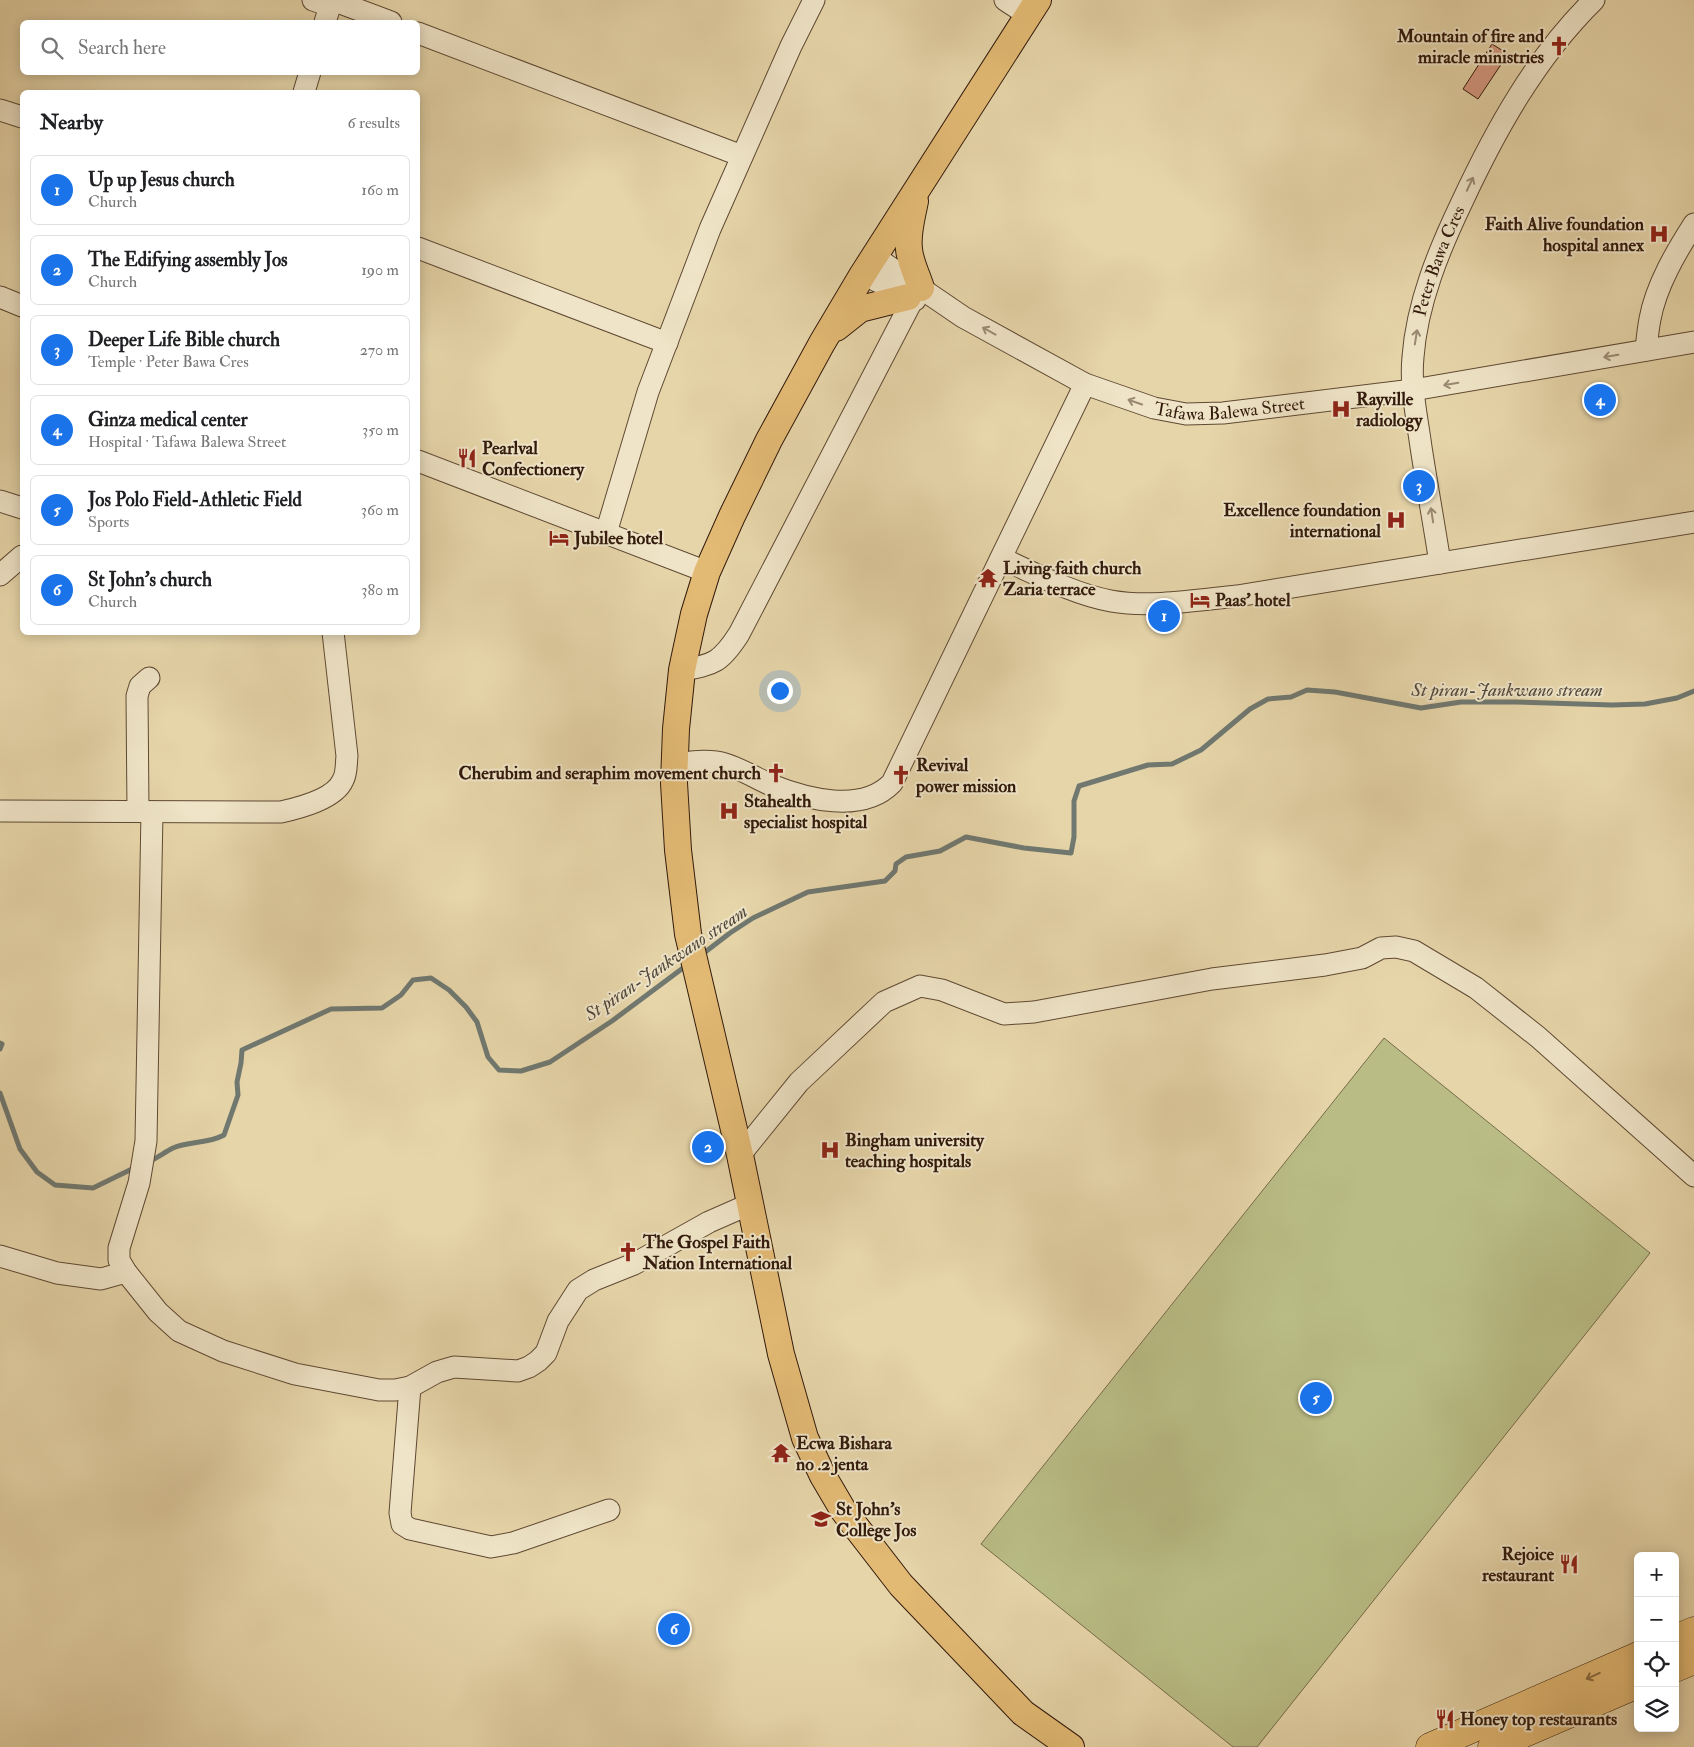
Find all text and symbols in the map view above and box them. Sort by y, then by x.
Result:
search box [20,20,420,75]
place label: Mountain of fire and miracle ministries [1396,25,1544,69]
icon: search [38,34,66,62]
church icon: Mountain of fire and miracle ministries [1548,35,1570,57]
text: Search here [78,36,166,60]
text: Nearby [40,109,103,136]
text: 6 results [348,113,400,133]
text: Up up Jesus church [88,168,235,192]
one-way arrow [1466,177,1476,192]
text: 1 [54,180,60,200]
text: 160 m [361,180,399,200]
text: Church [88,192,137,212]
street label: Peter Bawa Cres [1408,202,1470,318]
place label: Faith Alive foundation hospital annex [1485,213,1645,257]
hospital icon: Faith Alive foundation hospital annex [1648,223,1670,245]
text: The Edifying assembly Jos [88,248,288,272]
text: 2 [53,260,61,280]
text: 190 m [361,260,399,280]
text: Church [88,272,137,292]
one-way arrow [982,326,996,336]
text: Deeper Life Bible church [88,328,280,352]
one-way arrow [1411,329,1421,345]
text: 3 [54,340,60,360]
text: 270 m [360,340,399,360]
one-way arrow [1604,351,1620,361]
text: Temple · Peter Bawa Cres [88,352,249,372]
one-way arrow [1444,379,1460,389]
pin: 4 [1584,381,1616,419]
place label: Rayville radiology [1355,388,1423,432]
street label: Tafawa Balewa Street [1153,392,1306,425]
one-way arrow [1127,397,1143,406]
hospital icon: Rayville radiology [1330,398,1352,420]
text: Ginza medical center [88,408,248,432]
text: 4 [53,420,61,440]
text: 350 m [362,420,399,440]
text: Hospital · Tafawa Balewa Street [88,432,286,452]
place label: Pearlval Confectionery [482,437,585,481]
restaurant icon: Pearlval Confectionery [456,447,478,469]
pin: 3 [1403,467,1435,505]
text: Jos Polo Field-Athletic Field [88,488,302,512]
place label: Excellence foundation international [1223,499,1382,543]
text: 5 [53,500,61,520]
text: 360 m [361,500,399,520]
one-way arrow [1427,507,1437,523]
hospital icon: Excellence foundation international [1385,509,1407,531]
text: Sports [88,512,129,532]
hotel icon: Jubilee hotel [548,527,570,549]
place label: Jubilee hotel [573,527,664,550]
place label: Living faith church Zaria terrace [1003,557,1142,601]
temple icon: Living faith church Zaria terrace [977,567,999,589]
text: St John's church [88,568,212,592]
text: 6 [53,580,61,600]
text: 380 m [361,580,399,600]
hotel icon: Paas' hotel [1189,589,1211,611]
place label: Paas' hotel [1215,589,1291,612]
text: Church [88,592,137,612]
pin: 1 [1148,597,1180,635]
your location [767,678,793,704]
water label: St piran-Jankwano stream [1410,678,1603,702]
place label: Revival power mission [915,754,1017,798]
place label: Cherubim and seraphim movement church [459,762,762,785]
church icon: Cherubim and seraphim movement church [765,762,787,784]
church icon: Revival power mission [890,764,912,786]
place label: Stahealth specialist hospital [744,790,868,834]
hospital icon: Stahealth specialist hospital [718,800,740,822]
water label: St piran-Jankwano stream [579,899,752,1027]
pin: 2 [692,1128,724,1166]
place label: Bingham university teaching hospitals [845,1129,985,1173]
hospital icon: Bingham university teaching hospitals [819,1139,841,1161]
place label: The Gospel Faith Nation International [642,1231,792,1275]
church icon: The Gospel Faith Nation International [617,1241,639,1263]
pin: 5 [1300,1379,1332,1417]
place label: Ecwa Bishara no .2 jenta [796,1432,893,1476]
temple icon: Ecwa Bishara no .2 jenta [770,1442,792,1464]
place label: St John's College Jos [836,1498,916,1542]
school or university icon: St John's College Jos [810,1508,832,1530]
place label: Rejoice restaurant [1481,1543,1554,1587]
map controls [1634,1552,1679,1732]
button: + [1634,1552,1679,1597]
restaurant icon: Rejoice restaurant [1558,1553,1580,1575]
button: − [1634,1597,1679,1642]
pin: 6 [658,1610,690,1648]
button: locate [1634,1642,1679,1687]
one-way arrow [1586,1671,1601,1681]
button: layers [1634,1687,1679,1732]
restaurant icon: Honey top restaurants [1434,1708,1456,1730]
place label: Honey top restaurants [1460,1708,1617,1731]

